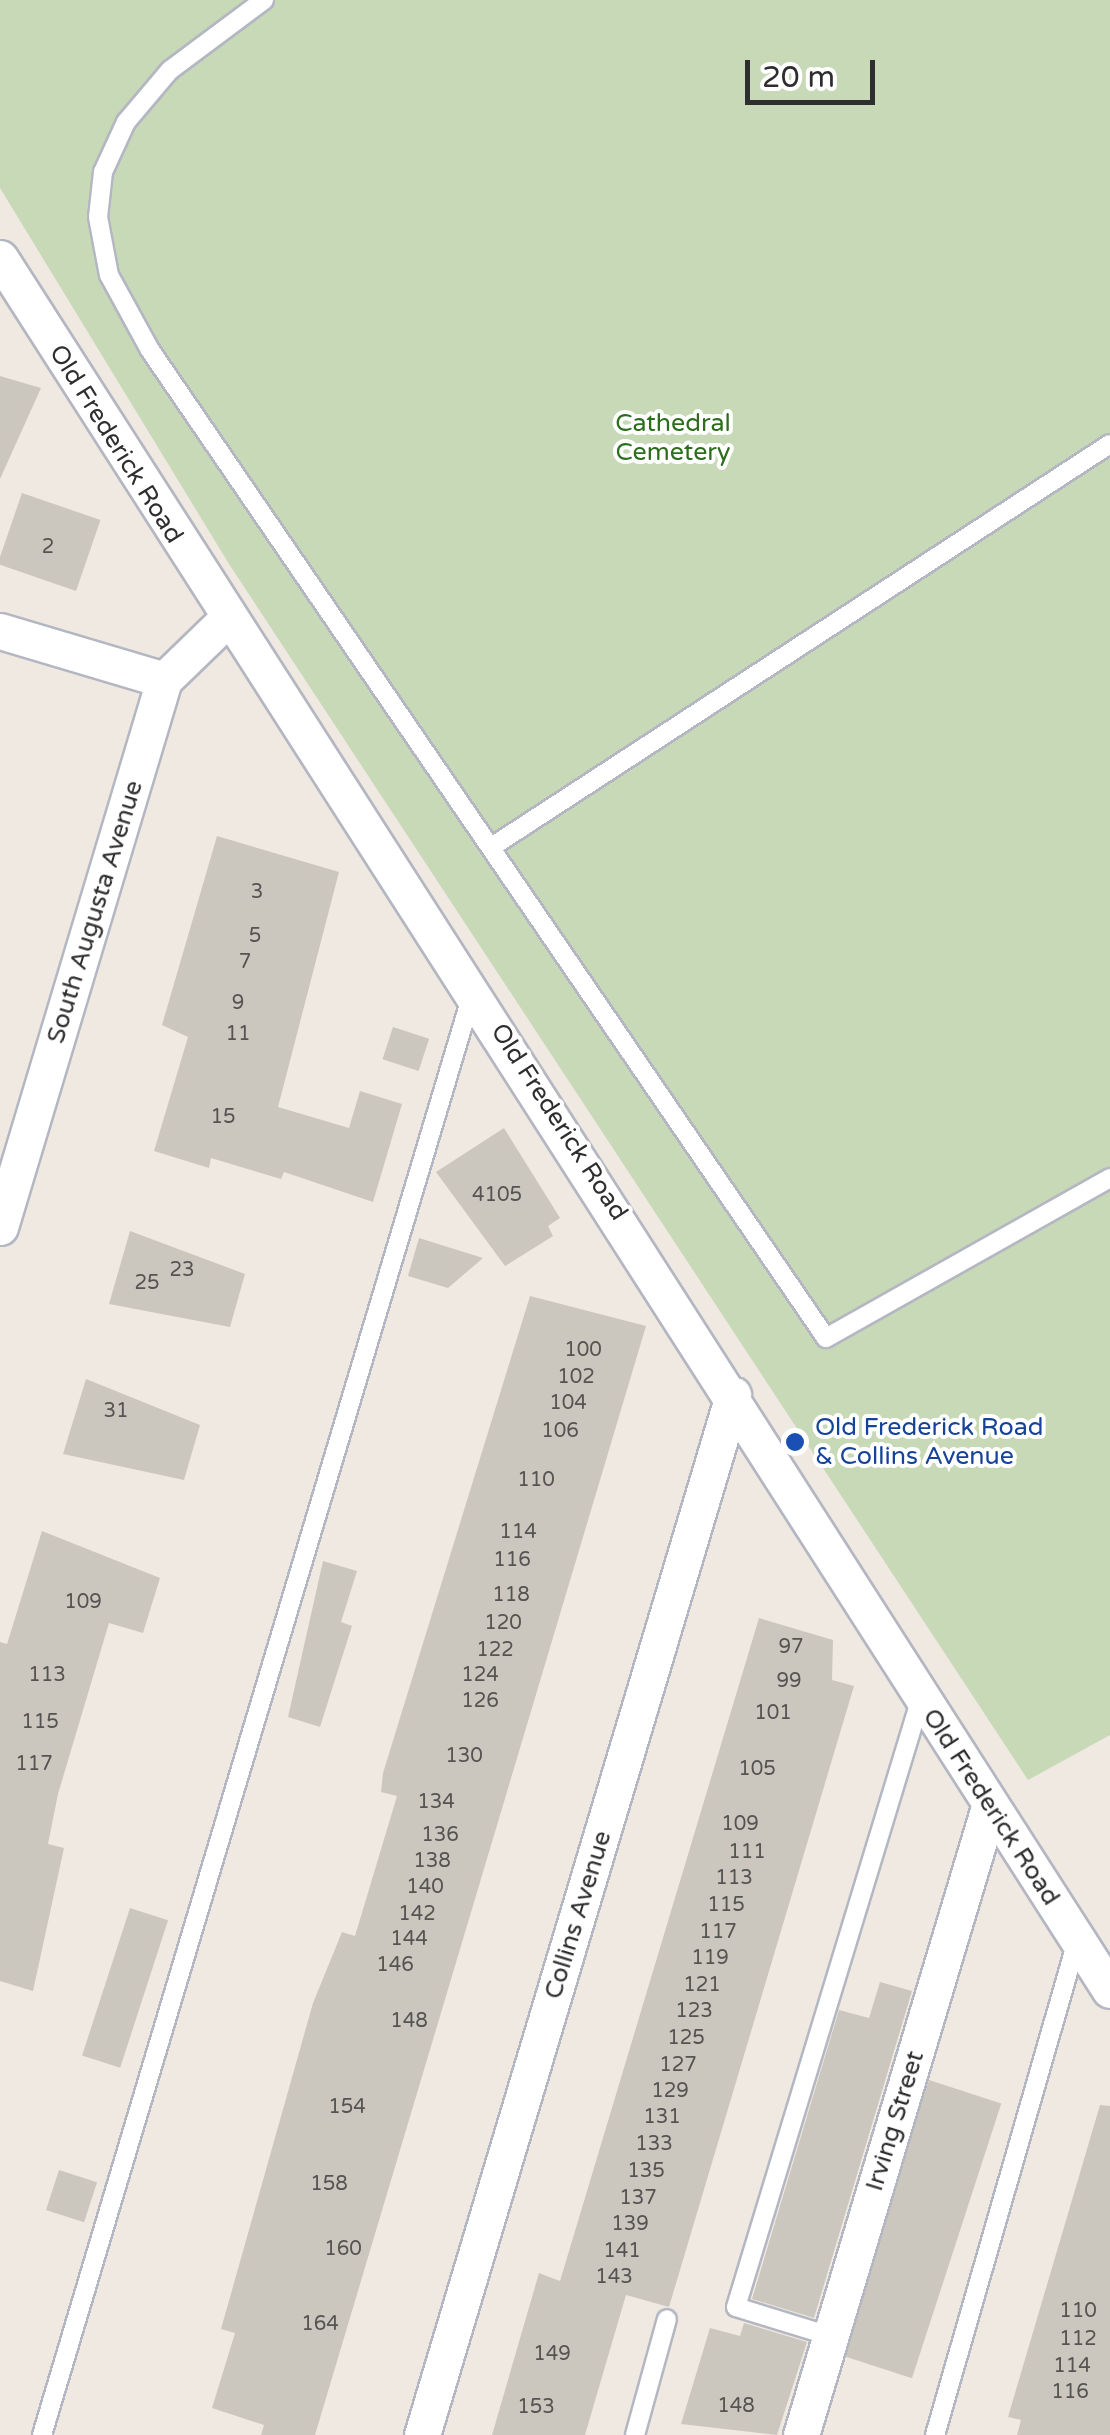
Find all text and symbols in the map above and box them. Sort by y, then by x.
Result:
scale bar [750,40,880,102]
text: 20 m [762,59,835,96]
street label: Old Frederick Road [43,339,189,549]
park label: Cathedral Cemetery [615,409,731,468]
house number: 2 [42,535,54,559]
street label: South Augusta Avenue [41,777,149,1047]
house number: 3 [251,880,263,904]
house number: 5 [249,924,261,948]
house number: 7 [239,950,251,974]
house number: 9 [232,991,244,1015]
street label: Old Frederick Road [484,1018,634,1226]
house number: 11 [225,1022,251,1046]
house number: 15 [210,1105,236,1129]
house number: 4105 [472,1183,522,1207]
house number: 23 [169,1258,195,1282]
house number: 25 [134,1271,160,1295]
house number: 100 [564,1338,602,1362]
house number: 102 [557,1365,595,1389]
house number: 104 [549,1391,587,1415]
house number: 31 [103,1399,129,1423]
place label: Old Frederick Road & Collins Avenue [815,1413,1043,1472]
house number: 106 [541,1419,579,1443]
marker: Old Frederick Road & Collins Avenue [784,1431,806,1453]
house number: 110 [517,1468,555,1492]
house number: 114 [499,1520,537,1544]
house number: 116 [493,1548,531,1572]
house number: 118 [492,1583,530,1607]
house number: 109 [64,1590,102,1614]
house number: 120 [484,1611,522,1635]
house number: 97 [778,1635,804,1659]
house number: 122 [476,1638,514,1662]
house number: 113 [28,1663,66,1687]
house number: 124 [461,1663,499,1687]
house number: 99 [776,1669,802,1693]
house number: 126 [461,1689,499,1713]
house number: 101 [754,1701,792,1725]
street label: Old Frederick Road [916,1703,1066,1911]
house number: 115 [21,1710,59,1734]
house number: 130 [445,1744,483,1768]
house number: 117 [15,1752,53,1776]
house number: 105 [738,1757,776,1781]
house number: 134 [417,1790,455,1814]
house number: 109 [721,1812,759,1836]
house number: 136 [421,1823,459,1847]
street label: Collins Avenue [538,1827,618,2003]
house number: 111 [728,1840,766,1864]
house number: 138 [413,1849,451,1873]
house number: 113 [715,1866,753,1890]
house number: 140 [406,1875,444,1899]
house number: 115 [707,1893,745,1917]
house number: 142 [398,1902,436,1926]
house number: 117 [699,1920,737,1944]
house number: 144 [390,1927,428,1951]
house number: 119 [691,1946,729,1970]
house number: 146 [376,1953,414,1977]
house number: 121 [683,1973,721,1997]
house number: 123 [675,1999,713,2023]
house number: 148 [390,2009,428,2033]
house number: 125 [667,2026,705,2050]
street label: Irving Street [859,2047,931,2195]
house number: 127 [659,2053,697,2077]
house number: 129 [651,2079,689,2103]
house number: 154 [328,2095,366,2119]
house number: 131 [643,2105,681,2129]
house number: 133 [635,2132,673,2156]
house number: 135 [627,2159,665,2183]
house number: 158 [310,2172,348,2196]
house number: 137 [619,2186,657,2210]
house number: 139 [611,2212,649,2236]
house number: 160 [324,2237,362,2261]
house number: 141 [603,2239,641,2263]
house number: 143 [595,2265,633,2289]
house number: 110 [1059,2299,1097,2323]
house number: 164 [301,2312,339,2336]
house number: 112 [1059,2327,1097,2351]
house number: 149 [533,2342,571,2366]
house number: 114 [1053,2354,1091,2378]
house number: 116 [1051,2380,1089,2404]
house number: 148 [717,2394,755,2418]
house number: 153 [517,2395,555,2419]

